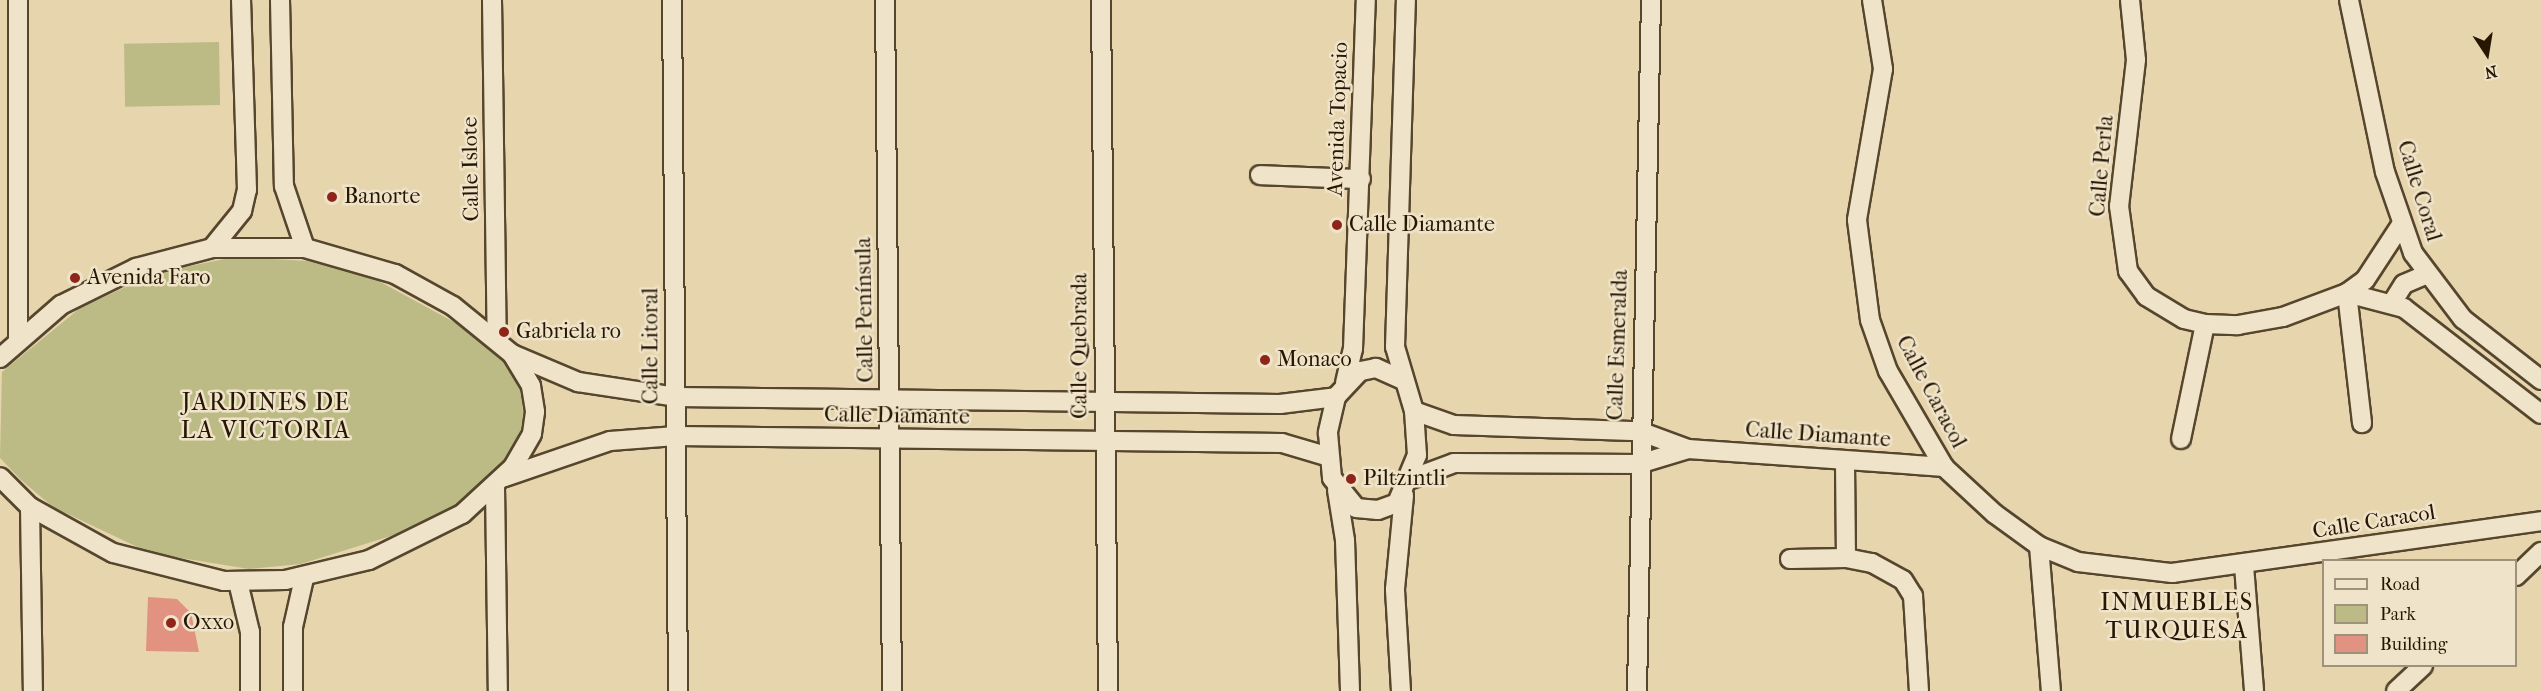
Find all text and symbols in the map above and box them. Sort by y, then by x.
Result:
north arrow [2457,24,2517,84]
street label: Avenida Topacio [1322,41,1354,197]
text: N [2483,62,2499,83]
street label: Calle Perla [2084,114,2120,218]
street label: Calle Islote [457,116,485,222]
street label: Calle Coral [2391,137,2447,245]
place label: Banorte [344,184,420,210]
marker: Banorte [325,190,339,204]
place label: Calle Diamante [1349,212,1495,238]
marker: Calle Diamante [1330,218,1344,232]
street label: Calle Península [851,237,879,383]
place label: Avenida Faro [87,265,210,291]
street label: Calle Esmeralda [1602,269,1634,421]
marker: Avenida Faro [68,271,82,285]
street label: Calle Quebrada [1067,273,1093,419]
street label: Calle Litoral [638,288,664,404]
place label: Gabriela ro [516,319,621,345]
marker: Gabriela ro [497,325,511,339]
street label: Calle Caracol [1890,331,1972,453]
place label: Monaco [1277,347,1352,373]
marker: Monaco [1258,353,1272,367]
district label: JARDINES DE LA VICTORIA [181,389,351,445]
street label: Calle Diamante [824,402,970,430]
street label: Calle Diamante [1744,417,1892,453]
place label: Piltzintli [1363,466,1446,492]
marker: Piltzintli [1344,472,1358,486]
street label: Calle Caracol [2311,499,2437,545]
legend [2322,559,2517,667]
text: Road [2380,574,2420,595]
district label: INMUEBLES TURQUESA [2100,589,2254,645]
text: Park [2380,604,2416,625]
place label: Oxxo [183,610,234,636]
marker: Oxxo [164,616,178,630]
text: Building [2380,634,2447,655]

